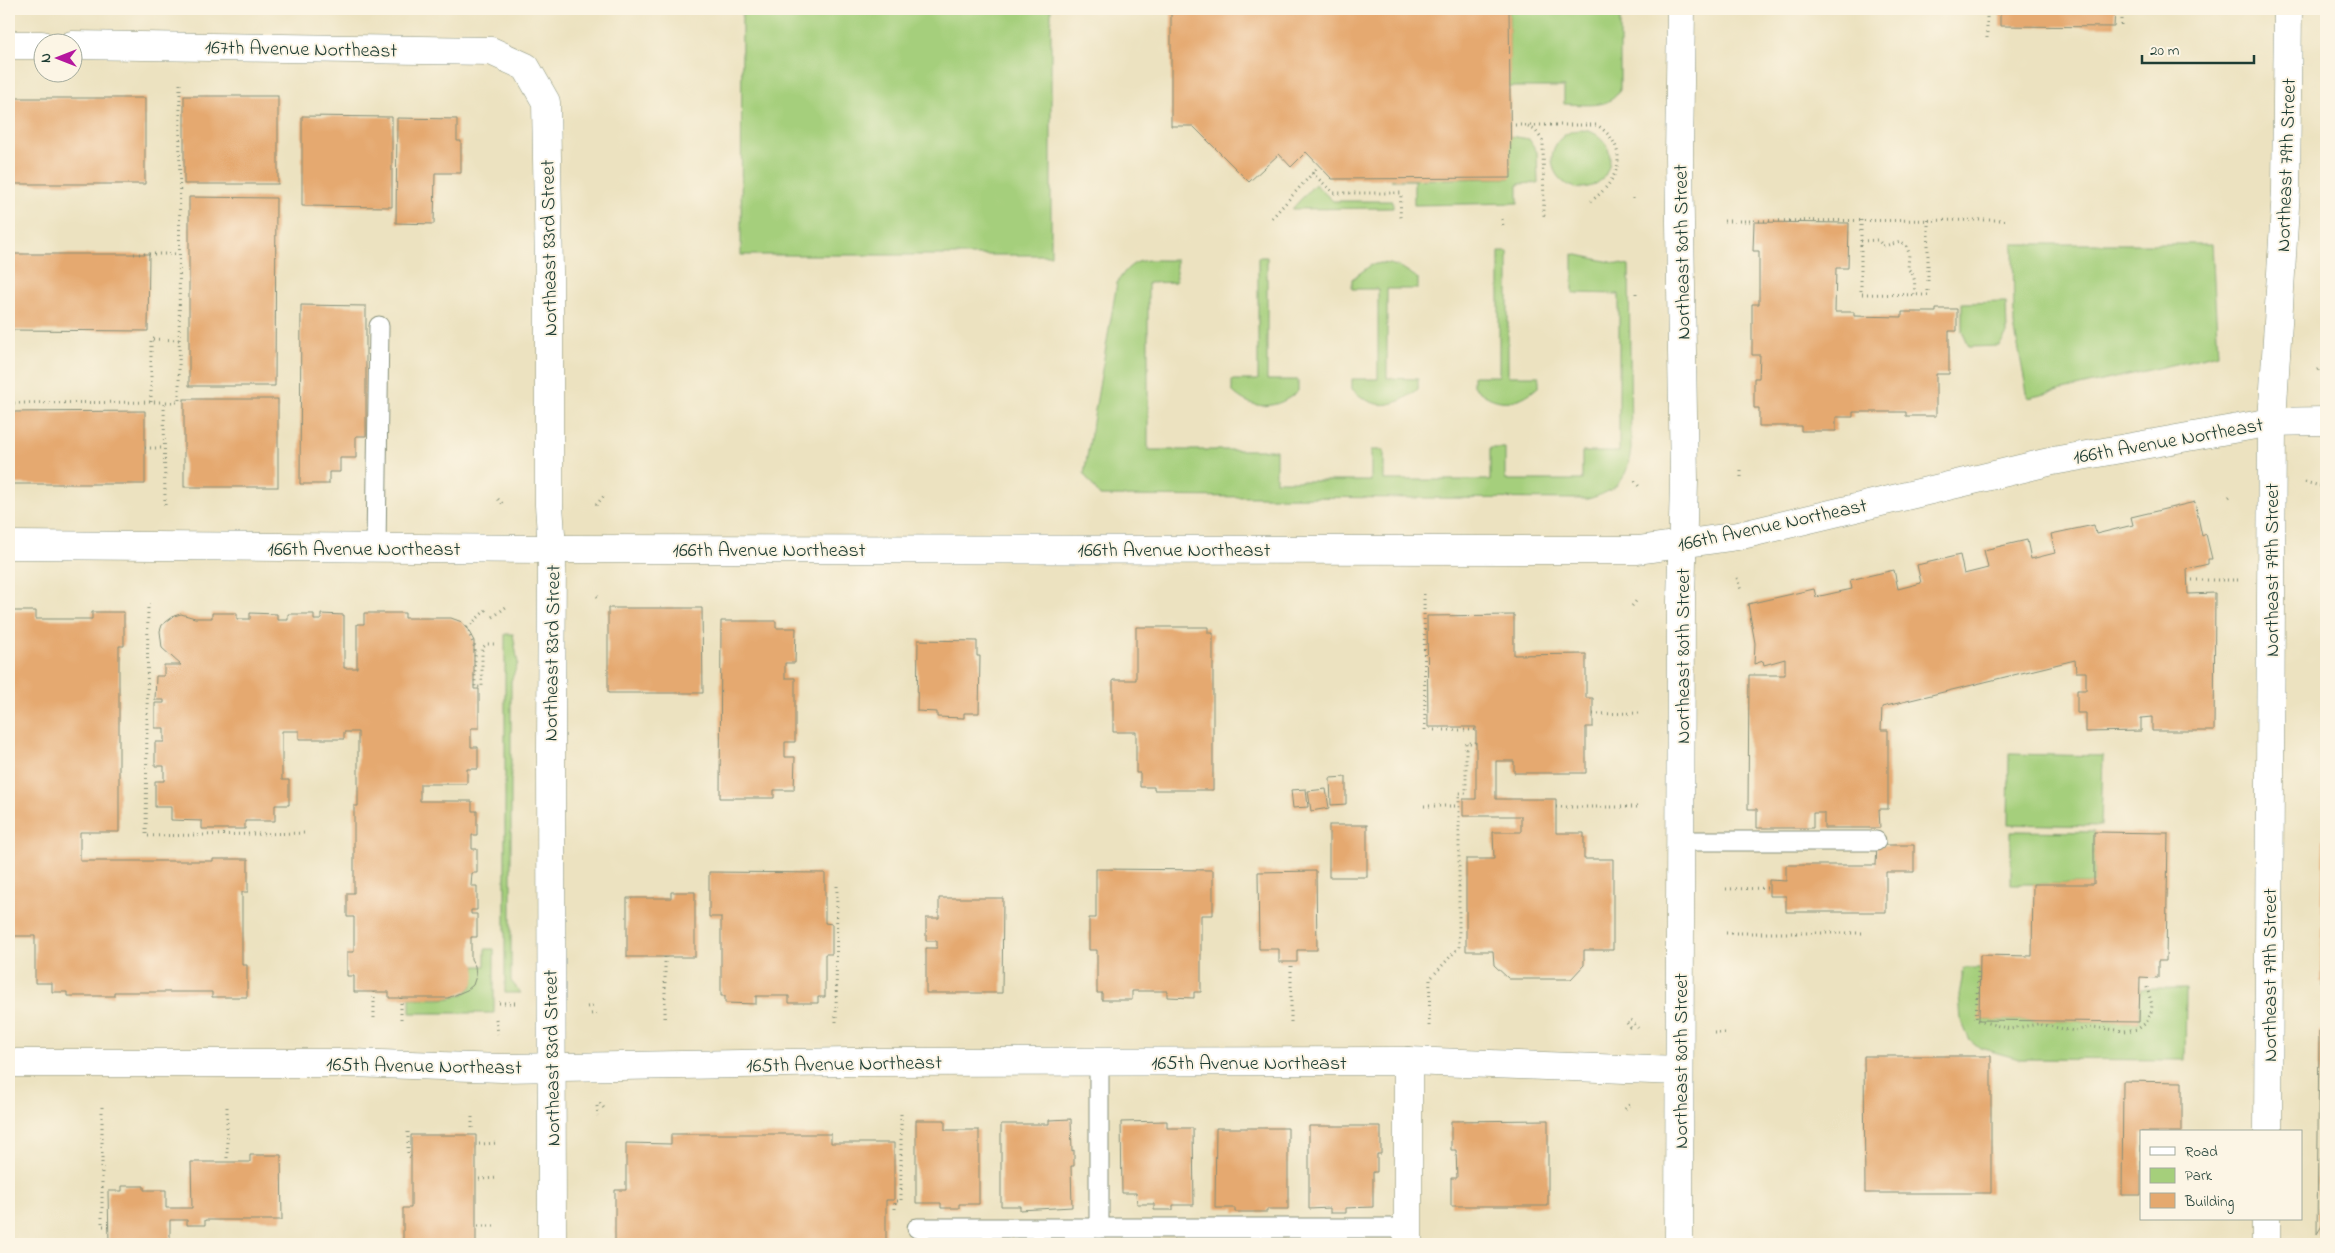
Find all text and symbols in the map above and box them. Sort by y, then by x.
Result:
north arrow [32,32,82,82]
scale bar [2142,32,2255,64]
street label: 167th Avenue Northeast [205,34,398,67]
text: 20 m [2150,40,2180,62]
text: N [36,53,57,63]
street label: Northeast 79th Street [2270,77,2305,252]
street label: Northeast 83rd Street [534,159,567,336]
street label: Northeast 80th Street [1667,164,1700,340]
street label: 166th Avenue Northeast [2071,411,2266,473]
street label: Northeast 79th Street [2259,483,2288,657]
street label: 166th Avenue Northeast [1675,492,1870,561]
street label: 166th Avenue Northeast [268,536,461,565]
street label: 166th Avenue Northeast [673,537,866,566]
street label: 166th Avenue Northeast [1078,537,1271,566]
street label: Northeast 83rd Street [537,564,570,742]
street label: Northeast 80th Street [1670,568,1699,744]
street label: Northeast 79th Street [2257,888,2286,1062]
street label: Northeast 83rd Street [537,969,570,1146]
street label: Northeast 80th Street [1668,973,1697,1149]
street label: 165th Avenue Northeast [746,1049,942,1082]
street label: 165th Avenue Northeast [1151,1050,1347,1079]
street label: 165th Avenue Northeast [326,1051,522,1084]
legend [2140,1130,2302,1220]
text: Road [2185,1141,2218,1163]
text: Park [2185,1165,2213,1187]
text: Building [2184,1191,2234,1214]

